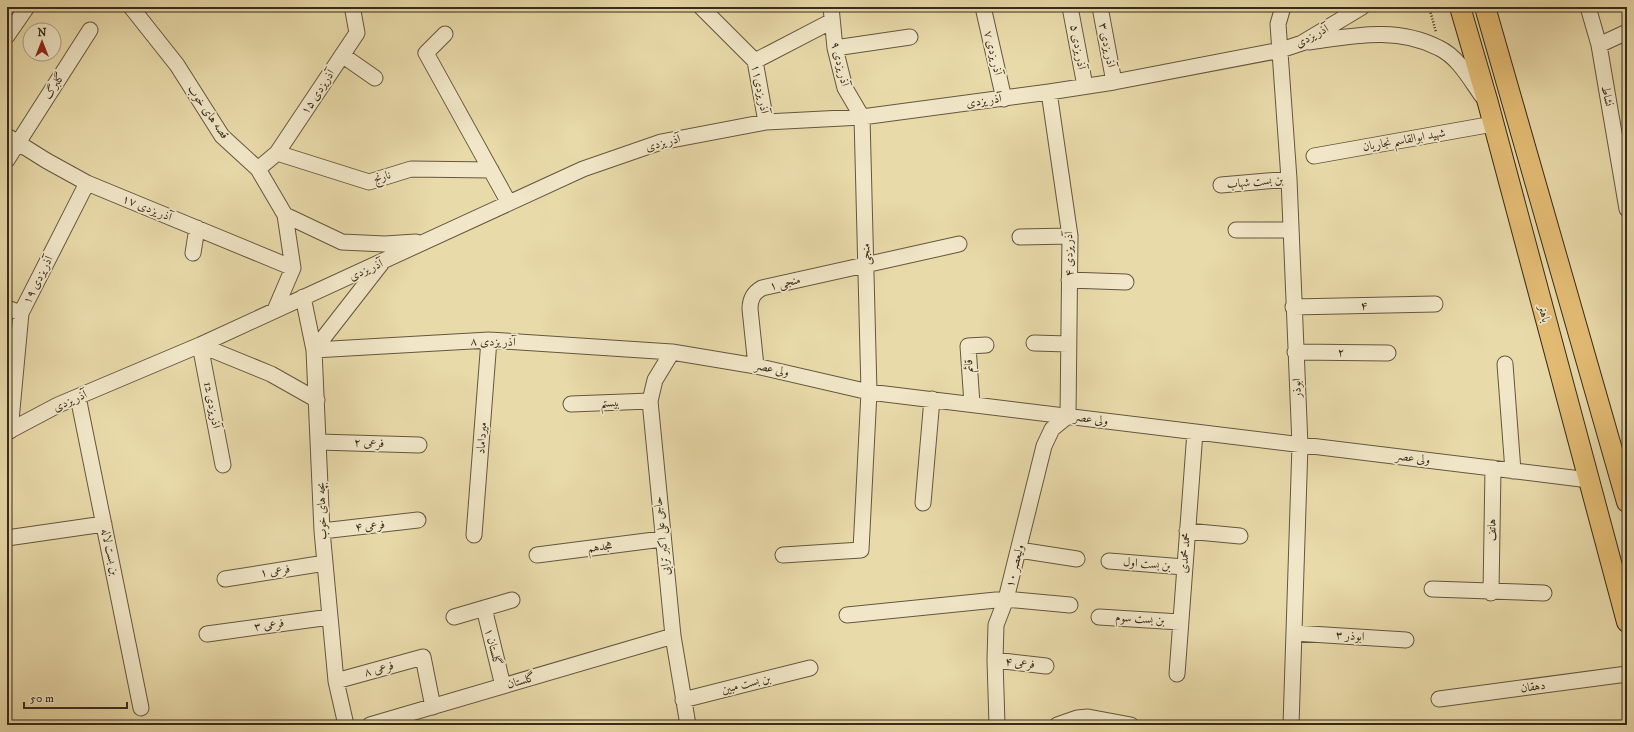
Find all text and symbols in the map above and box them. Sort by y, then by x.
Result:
street label: آذر یزدی [1292,19,1332,51]
street label: آذر یزدی ۳ [1095,21,1120,70]
north arrow [22,22,62,62]
street label: آذر یزدی ۵ [1067,23,1091,72]
text: N [37,26,47,40]
street label: آذر یزدی ۷ [981,29,1007,78]
street label: آذر یزدی ۹ [828,40,854,89]
street label: آذر یزدی۱۱ [748,63,773,116]
street label: ۱۵ آذریزدی [297,65,339,117]
street label: گلبرگ [39,69,68,102]
street label: قصه های خوب [184,82,232,142]
street label: نشاط [1598,84,1616,108]
street label: آذر یزدی [965,90,1004,111]
street label: شهید ابوالقاسم نجاریان [1361,125,1447,159]
street label: آذر یزدی [644,130,683,155]
street label: نارنج [371,167,393,189]
street label: بن بست شهاب [1226,172,1285,192]
street label: آذر یزدی ۱۷ [120,190,176,225]
street label: ۴ آذر یزدی [1060,230,1077,277]
street label: منجی [858,243,875,265]
street label: آذر یزدی ۱۹ [19,252,57,307]
street label: آذر یزدی [346,254,387,284]
street label: منجی ۱ [768,272,802,295]
street label: ۴ [1360,298,1368,314]
street label: باهنر [1534,302,1553,324]
street label: ۸ آذر یزدی [470,333,517,350]
street label: ۲ [1337,345,1345,360]
street label: ولی عصر [752,358,791,380]
street label: قائم [961,359,980,373]
street label: ابوذر [1289,378,1305,399]
street label: آذریزدی 12 [200,380,225,431]
street label: آذر یزدی [50,385,91,415]
street label: بیستم [600,395,620,415]
street label: ولی عصر [1071,409,1109,429]
street label: میرداماد [473,421,491,455]
street label: فرعی ۲ [354,435,384,451]
street label: ولی عصر [1393,448,1431,468]
street label: بچه های خوب [313,482,331,540]
street label: حاجی علی اکبر ترابی [650,496,675,576]
street label: فرعی ۴ [354,517,386,535]
street label: هاتف [1484,519,1500,541]
street label: بن بست لاله [98,527,122,578]
street label: محمد محمدی [1176,532,1194,574]
street label: هجدهم [587,538,614,559]
street label: ۱۰ ولیعصر [1002,543,1028,589]
street label: بن بست اول [1122,554,1172,574]
street label: فرعی ۱ [259,561,291,581]
street label: بن بست سوم [1115,610,1166,631]
street label: فرعی ۳ [253,615,285,635]
street label: گلستان ۱ [481,626,506,667]
street label: ابوذر ۳ [1335,628,1365,645]
street label: فرعی ۴ [1004,654,1036,672]
street label: فرعی ۸ [363,658,395,680]
street label: گلستان [505,669,537,692]
street label: بن بست مبین [720,670,773,697]
street label: دهقان [1520,678,1546,696]
scale bar [24,684,127,710]
text: 50 m [30,691,54,706]

